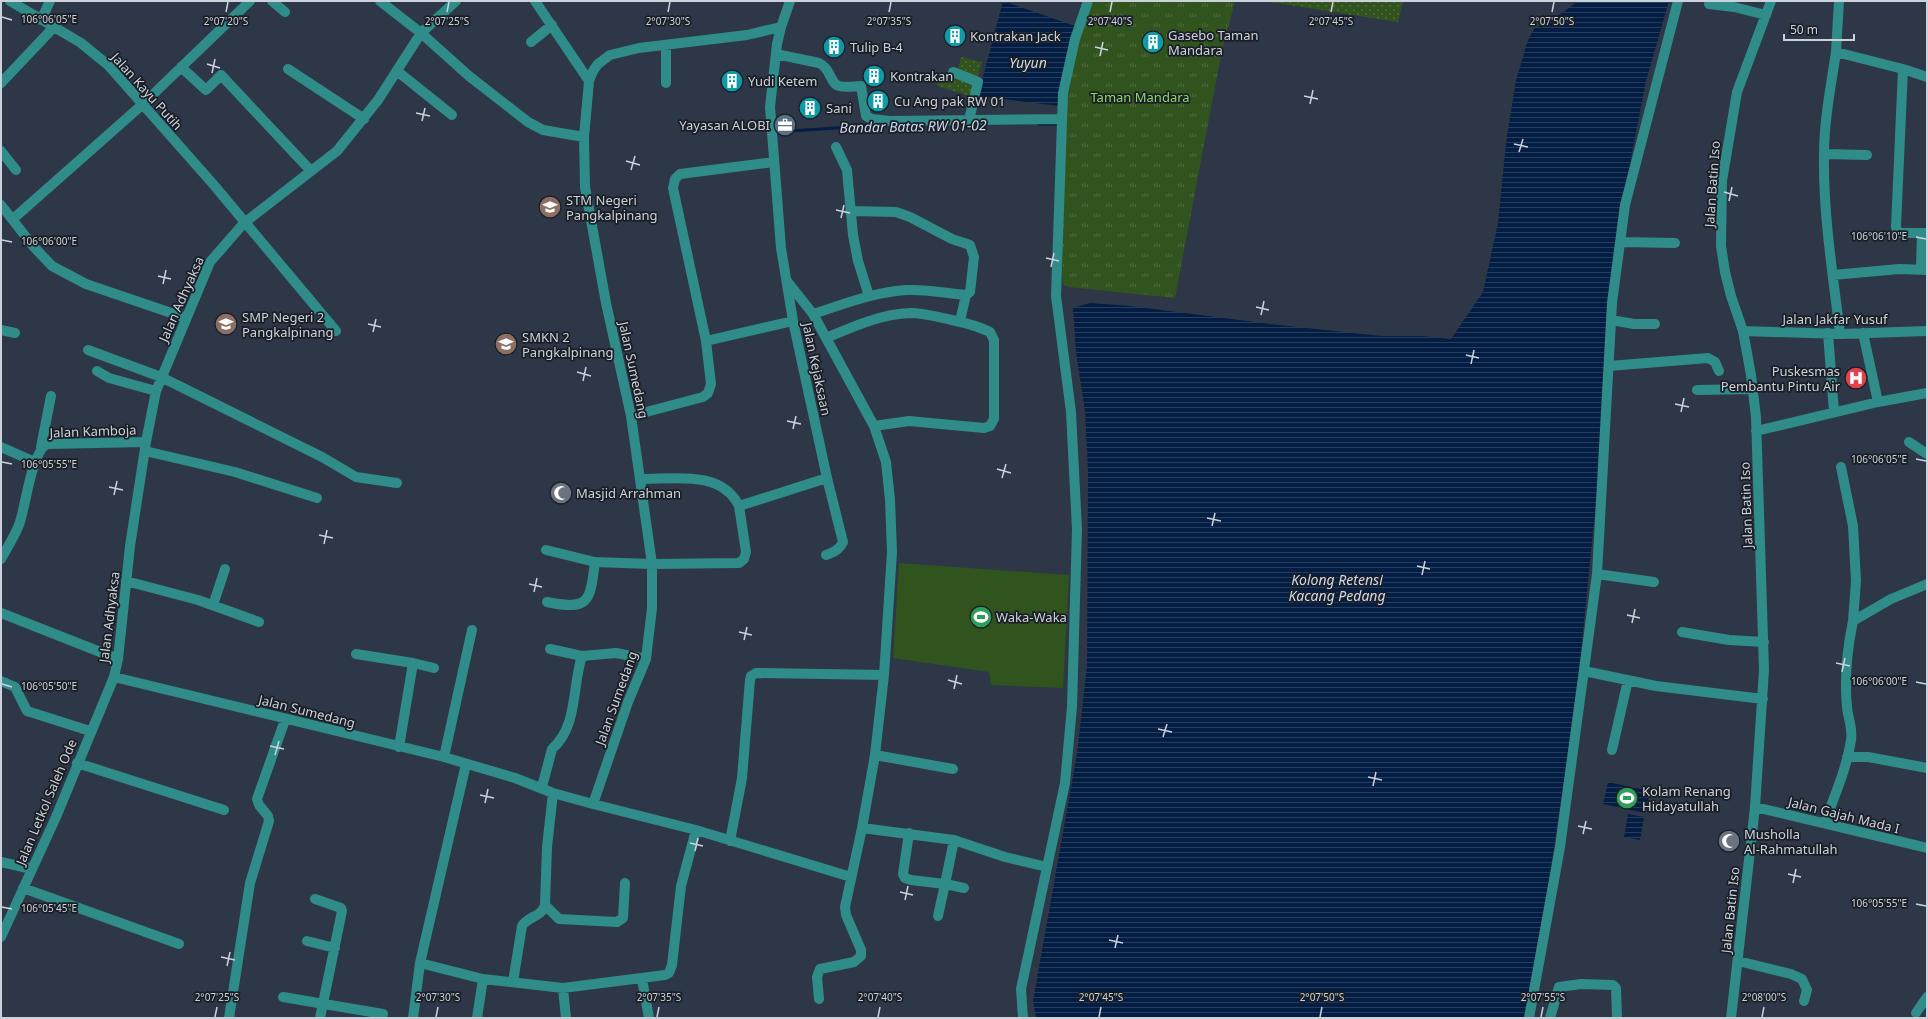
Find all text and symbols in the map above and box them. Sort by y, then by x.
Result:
text: 106°06'05"E [21,12,77,26]
text: 2°07'20"S [204,14,249,28]
text: 2°07'25"S [425,14,470,28]
text: 2°07'30"S [646,14,691,28]
text: 2°07'35"S [867,14,912,28]
text: 2°07'40"S [1088,14,1133,28]
text: 2°07'45"S [1309,14,1354,28]
text: 2°07'50"S [1530,14,1575,28]
scale bar [1784,16,1854,42]
text: 50 m [1790,21,1818,38]
building icon: Kontrakan Jack [942,23,968,49]
place label: Gasebo Taman Mandara [1168,26,1259,59]
place label: Kontrakan Jack [970,27,1061,45]
building icon: Gasebo Taman Mandara [1140,29,1166,55]
building icon: Tulip B-4 [821,34,847,60]
place label: Tulip B-4 [850,38,903,56]
street label: Jalan Kayu Putih [106,47,187,134]
water label: Yuyun [1009,53,1047,72]
building icon: Kontrakan [861,63,887,89]
place label: Kontrakan [890,67,953,85]
building icon: Yudi Ketem [719,68,745,94]
place label: Yudi Ketem [748,72,817,90]
building icon: Cu Ang pak RW 01 [865,88,891,114]
park label: Taman Mandara [1090,88,1190,106]
place label: Cu Ang pak RW 01 [894,92,1005,110]
building icon: Sani [797,95,823,121]
place label: Sani [826,99,852,117]
office icon: Yayasan ALOBI [772,112,798,138]
water label: Bandar Batas RW 01-02 [839,115,987,137]
place label: Yayasan ALOBI [679,116,770,134]
street label: Jalan Batin Iso [1700,140,1724,230]
place label: STM Negeri Pangkalpinang [566,191,657,224]
school or university icon: STM Negeri Pangkalpinang [537,194,563,220]
text: 106°06'10"E [1851,229,1907,243]
text: 106°06'00"E [21,234,77,248]
street label: Jalan Adhyaksa [153,253,208,346]
place label: SMP Negeri 2 Pangkalpinang [242,308,333,341]
street label: Jalan Jakfar Yusuf [1781,310,1889,328]
school or university icon: SMP Negeri 2 Pangkalpinang [213,311,239,337]
street label: Jalan Sumedang [615,318,653,420]
street label: Jalan Kejaksaan [798,319,836,417]
place label: SMKN 2 Pangkalpinang [522,328,613,361]
school or university icon: SMKN 2 Pangkalpinang [493,331,519,357]
place label: Puskesmas Pembantu Pintu Air [1721,362,1841,395]
hospital icon: Puskesmas Pembantu Pintu Air [1843,365,1869,391]
street label: Jalan Kamboja [47,420,137,442]
text: 106°06'05"E [1851,452,1907,466]
text: 106°05'55"E [21,457,77,471]
street label: Jalan Batin Iso [1735,461,1757,551]
mosque icon: Masjid Arrahman [548,480,574,506]
place label: Masjid Arrahman [576,484,681,502]
street label: Jalan Adhyaksa [94,570,124,666]
water label: Kolong Retensi Kacang Pedang [1288,570,1386,605]
sports icon: Waka-Waka [968,604,994,630]
place label: Waka-Waka [996,608,1067,626]
street label: Jalan Sumedang [590,648,641,749]
text: 106°06'00"E [1851,674,1907,688]
text: 106°05'50"E [21,679,77,693]
street label: Jalan Sumedang [255,690,357,732]
street label: Jalan Letkol Saleh Ode [11,736,81,870]
place label: Kolam Renang Hidayatullah [1642,782,1731,815]
sports icon: Kolam Renang Hidayatullah [1614,785,1640,811]
street label: Jalan Gajah Mada I [1785,792,1901,838]
place label: Musholla Al-Rahmatullah [1744,825,1837,858]
mosque icon: Musholla Al-Rahmatullah [1716,828,1742,854]
street label: Jalan Batin Iso [1716,866,1743,956]
text: 106°05'55"E [1851,896,1907,910]
text: 106°05'45"E [21,901,77,915]
text: 2°07'25"S [195,990,240,1004]
text: 2°07'30"S [416,990,461,1004]
text: 2°07'35"S [637,990,682,1004]
text: 2°07'40"S [858,990,903,1004]
text: 2°07'45"S [1079,990,1124,1004]
text: 2°07'50"S [1300,990,1345,1004]
text: 2°07'55"S [1521,990,1566,1004]
text: 2°08'00"S [1742,990,1787,1004]

